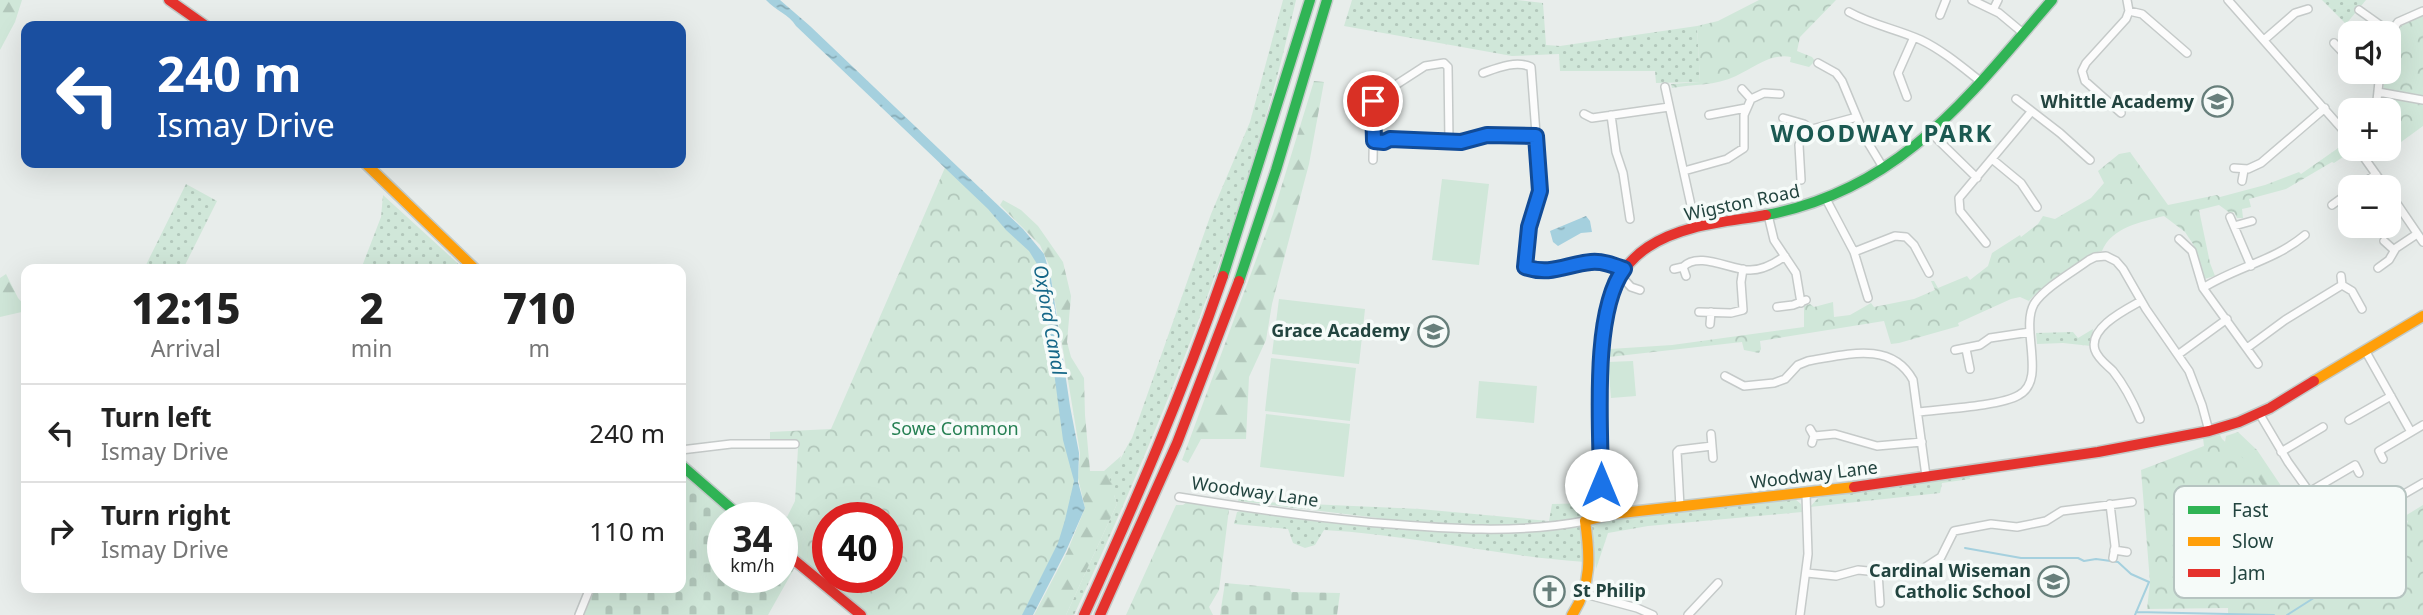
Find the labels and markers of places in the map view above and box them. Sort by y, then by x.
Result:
pin [1343,71,1403,131]
school or university icon: Whittle Academy [2200,85,2234,119]
place label: Whittle Academy [2041,89,2195,113]
school or university icon: Grace Academy [1416,314,1450,348]
place label: Grace Academy [1271,318,1411,342]
place label: Cardinal Wiseman Catholic School [1869,558,2031,603]
school or university icon: Cardinal Wiseman Catholic School [2037,564,2071,598]
church icon: St Philip [1533,574,1567,608]
place label: St Philip [1573,578,1646,602]

